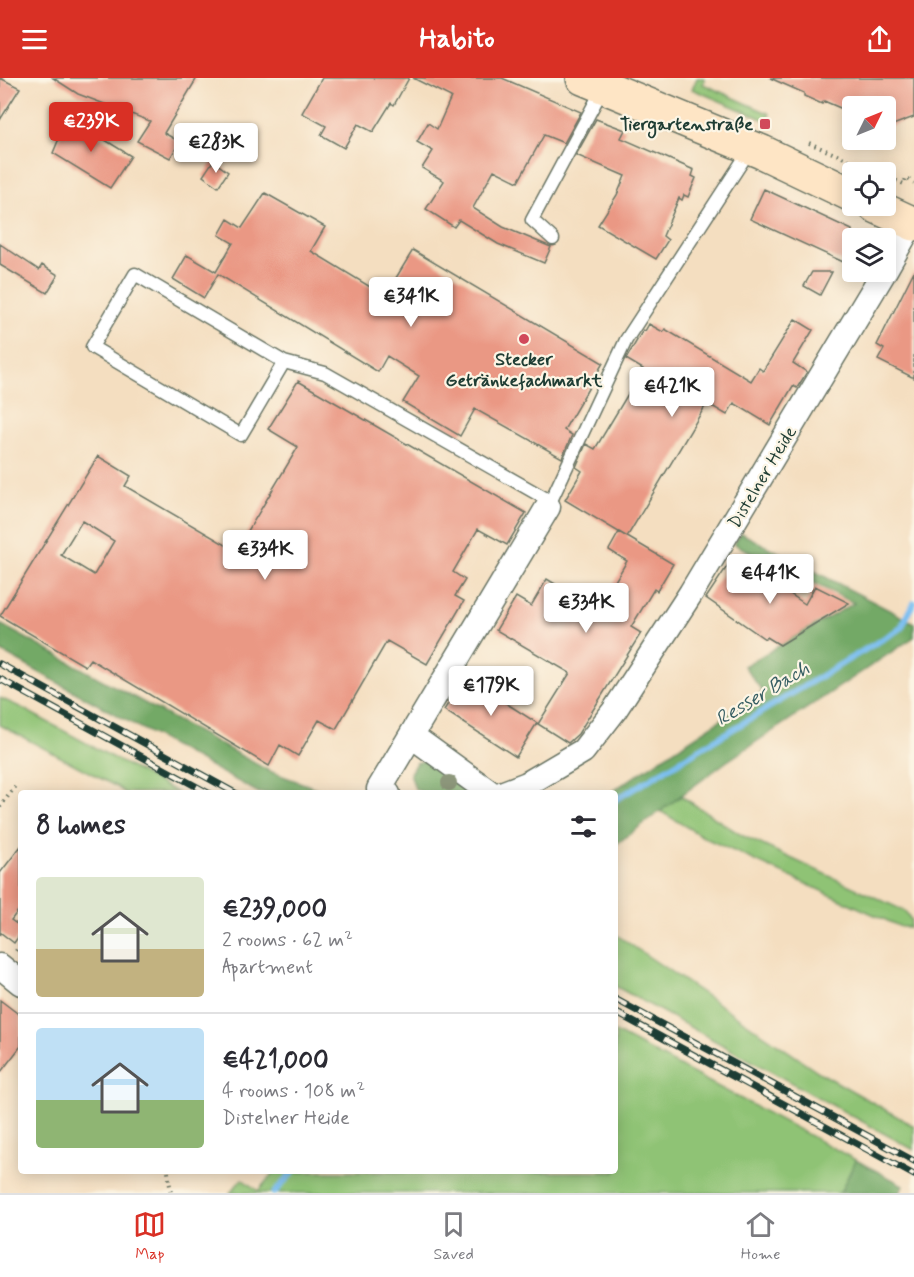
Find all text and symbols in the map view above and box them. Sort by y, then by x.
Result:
text: Habito [419,22,495,57]
icon: menu [18,23,51,56]
icon: share [863,23,896,56]
north arrow [842,96,896,150]
map controls [842,96,896,282]
pin: €239K [49,102,133,153]
text: €239K [63,108,119,135]
place label: Tiergartenstraße [620,113,753,139]
marker: Tiergartenstraße [758,117,772,131]
pin: €283K [174,123,258,174]
text: €283K [188,129,244,156]
button: locate [842,162,896,216]
button: layers [842,228,896,282]
pin: €341K [369,277,453,328]
text: €341K [383,283,439,310]
marker: Stecker Getränkefachmarkt [517,332,531,346]
place label: Stecker Getränkefachmarkt [446,348,603,393]
pin: €421K [630,367,714,418]
text: €421K [643,373,701,400]
street label: Distelner Heide [723,422,803,533]
pin: €334K [223,530,307,581]
text: €334K [237,536,293,563]
pin: €441K [728,554,812,605]
text: €441K [741,560,799,587]
pin: €334K [544,583,628,634]
text: €334K [558,589,614,616]
water label: Resser Bach [711,655,815,733]
pin: €179K [449,666,533,717]
text: €179K [463,672,519,699]
text: 8 homes [36,809,126,843]
icon: filters [567,810,600,843]
text: €239,000 [222,893,327,927]
icon: home [84,901,156,973]
text: 2 rooms · 62 m² [222,927,353,954]
text: Apartment [222,954,313,981]
text: €421,000 [222,1044,329,1078]
icon: home [84,1052,156,1124]
text: 4 rooms · 108 m² [222,1078,365,1105]
text: Distelner Heide [222,1105,350,1132]
tab: Map [133,1208,166,1265]
tab: Saved [433,1208,474,1265]
tab: Home [741,1208,781,1265]

